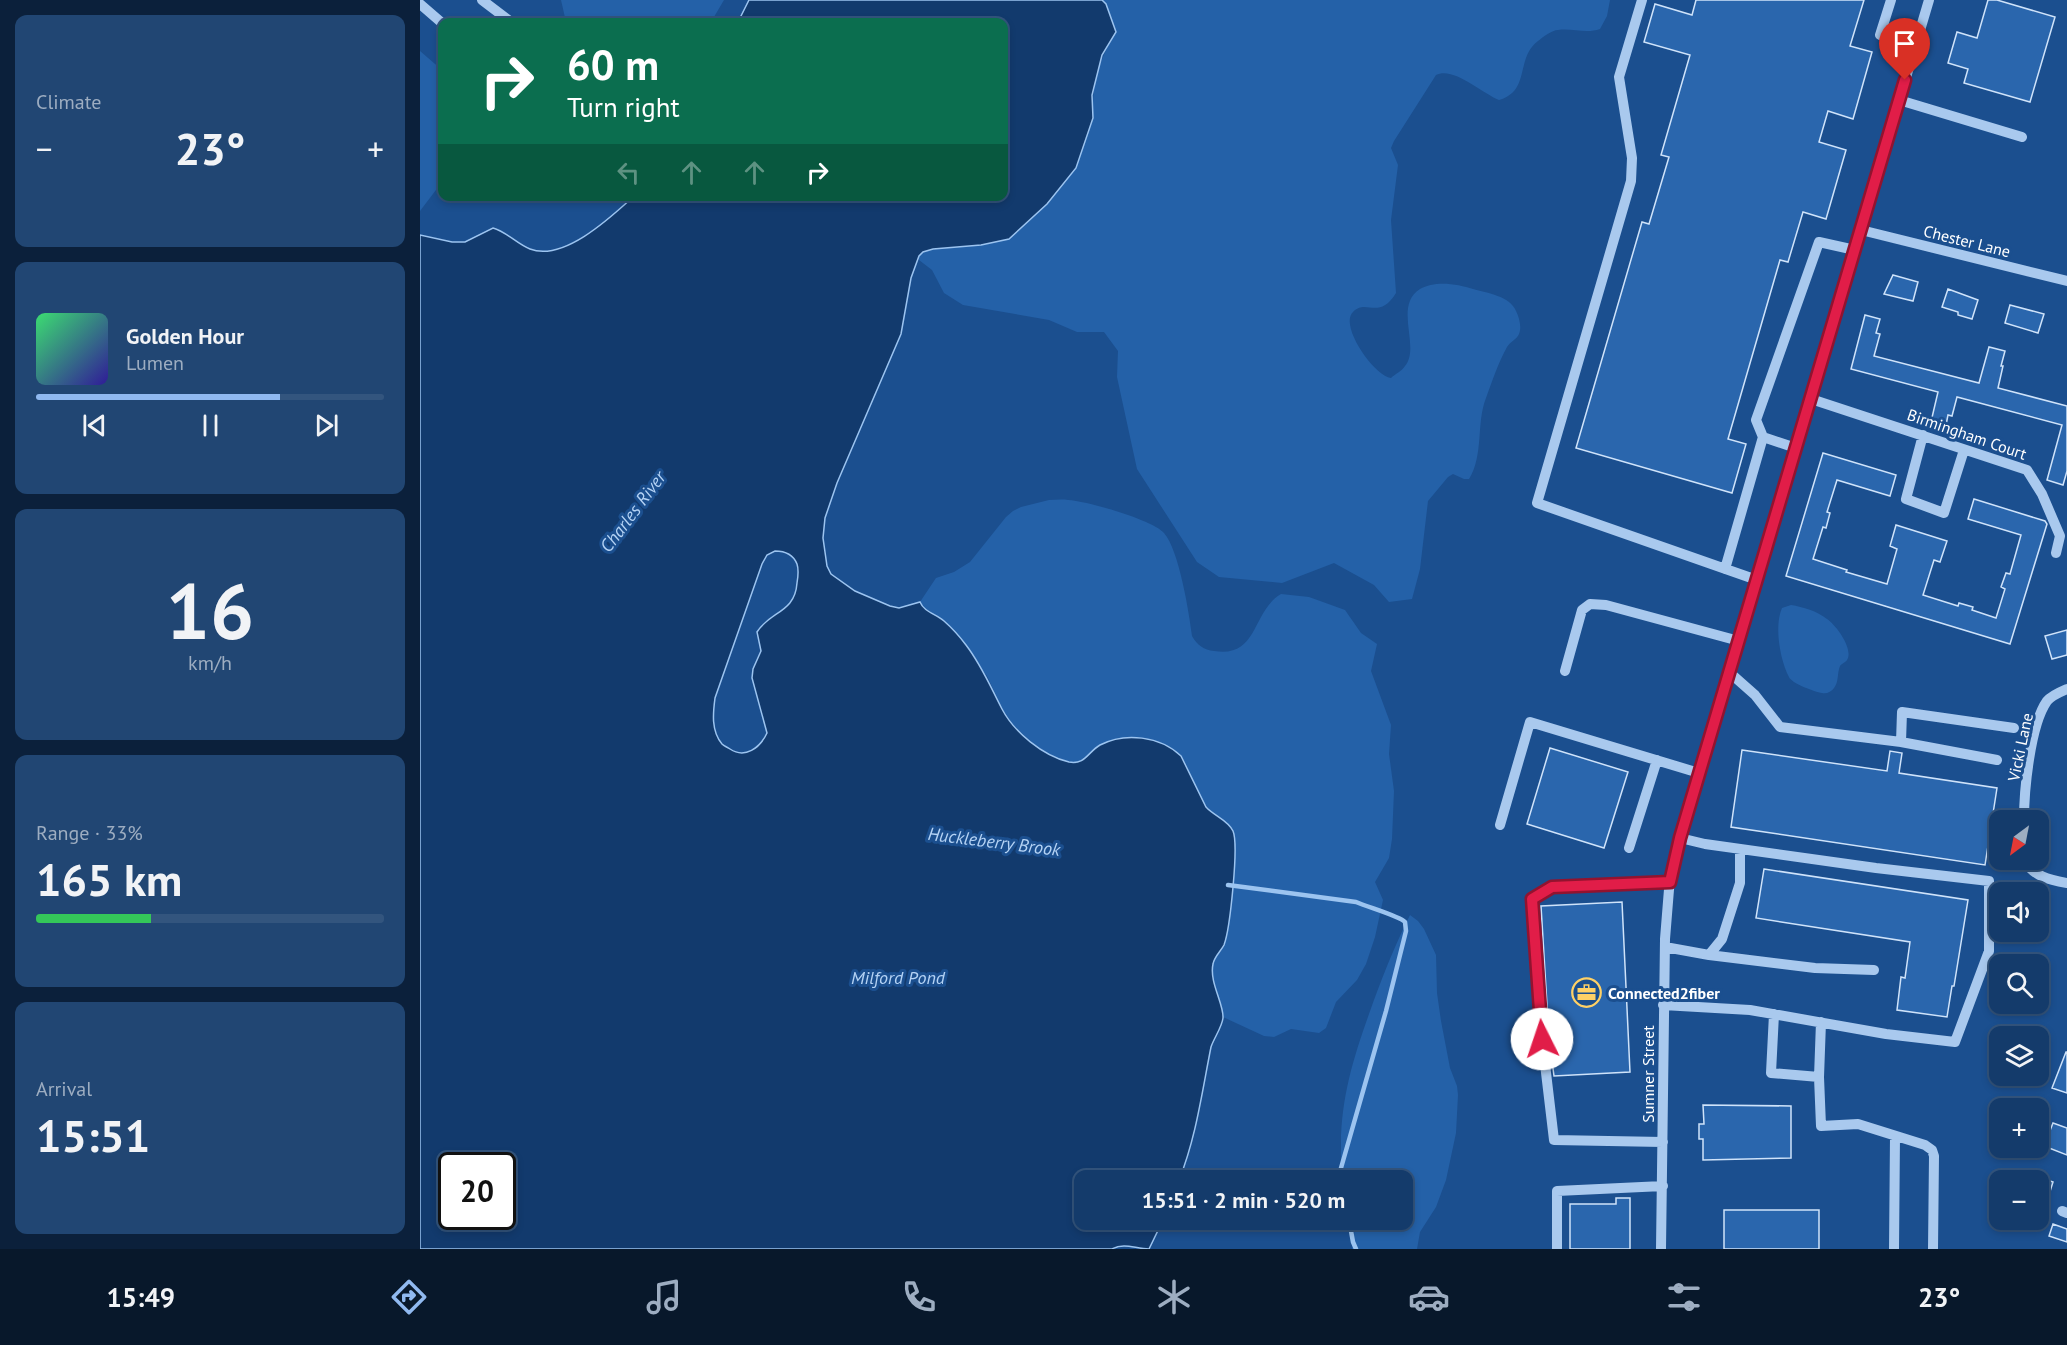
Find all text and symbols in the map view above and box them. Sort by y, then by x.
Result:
pin [1879,18,1930,80]
icon: arrive [1888,27,1921,60]
text: 60 m [567,37,659,92]
icon: right [468,42,546,120]
text: Climate [36,89,102,115]
text: Turn right [567,90,680,124]
text: 23° [175,119,245,177]
text: − [36,127,53,170]
text: + [367,127,384,170]
icon: left [612,156,645,189]
icon: ahead [675,156,708,189]
icon: ahead [738,156,771,189]
icon: right [801,156,834,189]
street label: Chester Lane [1922,221,2012,261]
text: Golden Hour [126,322,244,350]
text: Lumen [126,350,184,376]
street label: Birmingham Court [1905,404,2030,464]
icon: previous [78,409,111,442]
icon: pause [194,409,227,442]
icon: next [310,409,343,442]
water label: Charles River [595,466,671,557]
text: 16 [166,560,254,661]
text: km/h [188,650,232,676]
street label: Vicki Lane [2003,711,2037,784]
north arrow [1989,810,2049,870]
map controls [1989,810,2049,1230]
text: Range · 33% [36,820,143,846]
water label: Huckleberry Brook [927,822,1062,861]
text: 165 km [36,850,182,908]
button: sound [1989,882,2049,942]
button: search [1989,954,2049,1014]
water label: Milford Pond [851,966,946,989]
office icon: Connected2fiber [1571,977,1603,1009]
place label: Connected2fiber [1608,983,1720,1003]
position arrow [1510,1007,1574,1071]
street label: Sumner Street [1638,1025,1658,1123]
button: layers [1989,1026,2049,1086]
text: Arrival [36,1076,92,1102]
button: + [1989,1098,2049,1158]
text: 15:51 [36,1106,150,1164]
speed limit sign: 20 [438,1152,516,1230]
button: − [1989,1170,2049,1230]
text: 15:51 · 2 min · 520 m [1142,1186,1345,1214]
icon: directions [388,1276,430,1318]
icon: music [643,1276,685,1318]
icon: phone [898,1276,940,1318]
icon: climate [1153,1276,1195,1318]
icon: car [1408,1276,1450,1318]
icon: filters [1663,1276,1705,1318]
text: 15:49 [107,1280,175,1314]
text: 23° [1918,1280,1960,1314]

